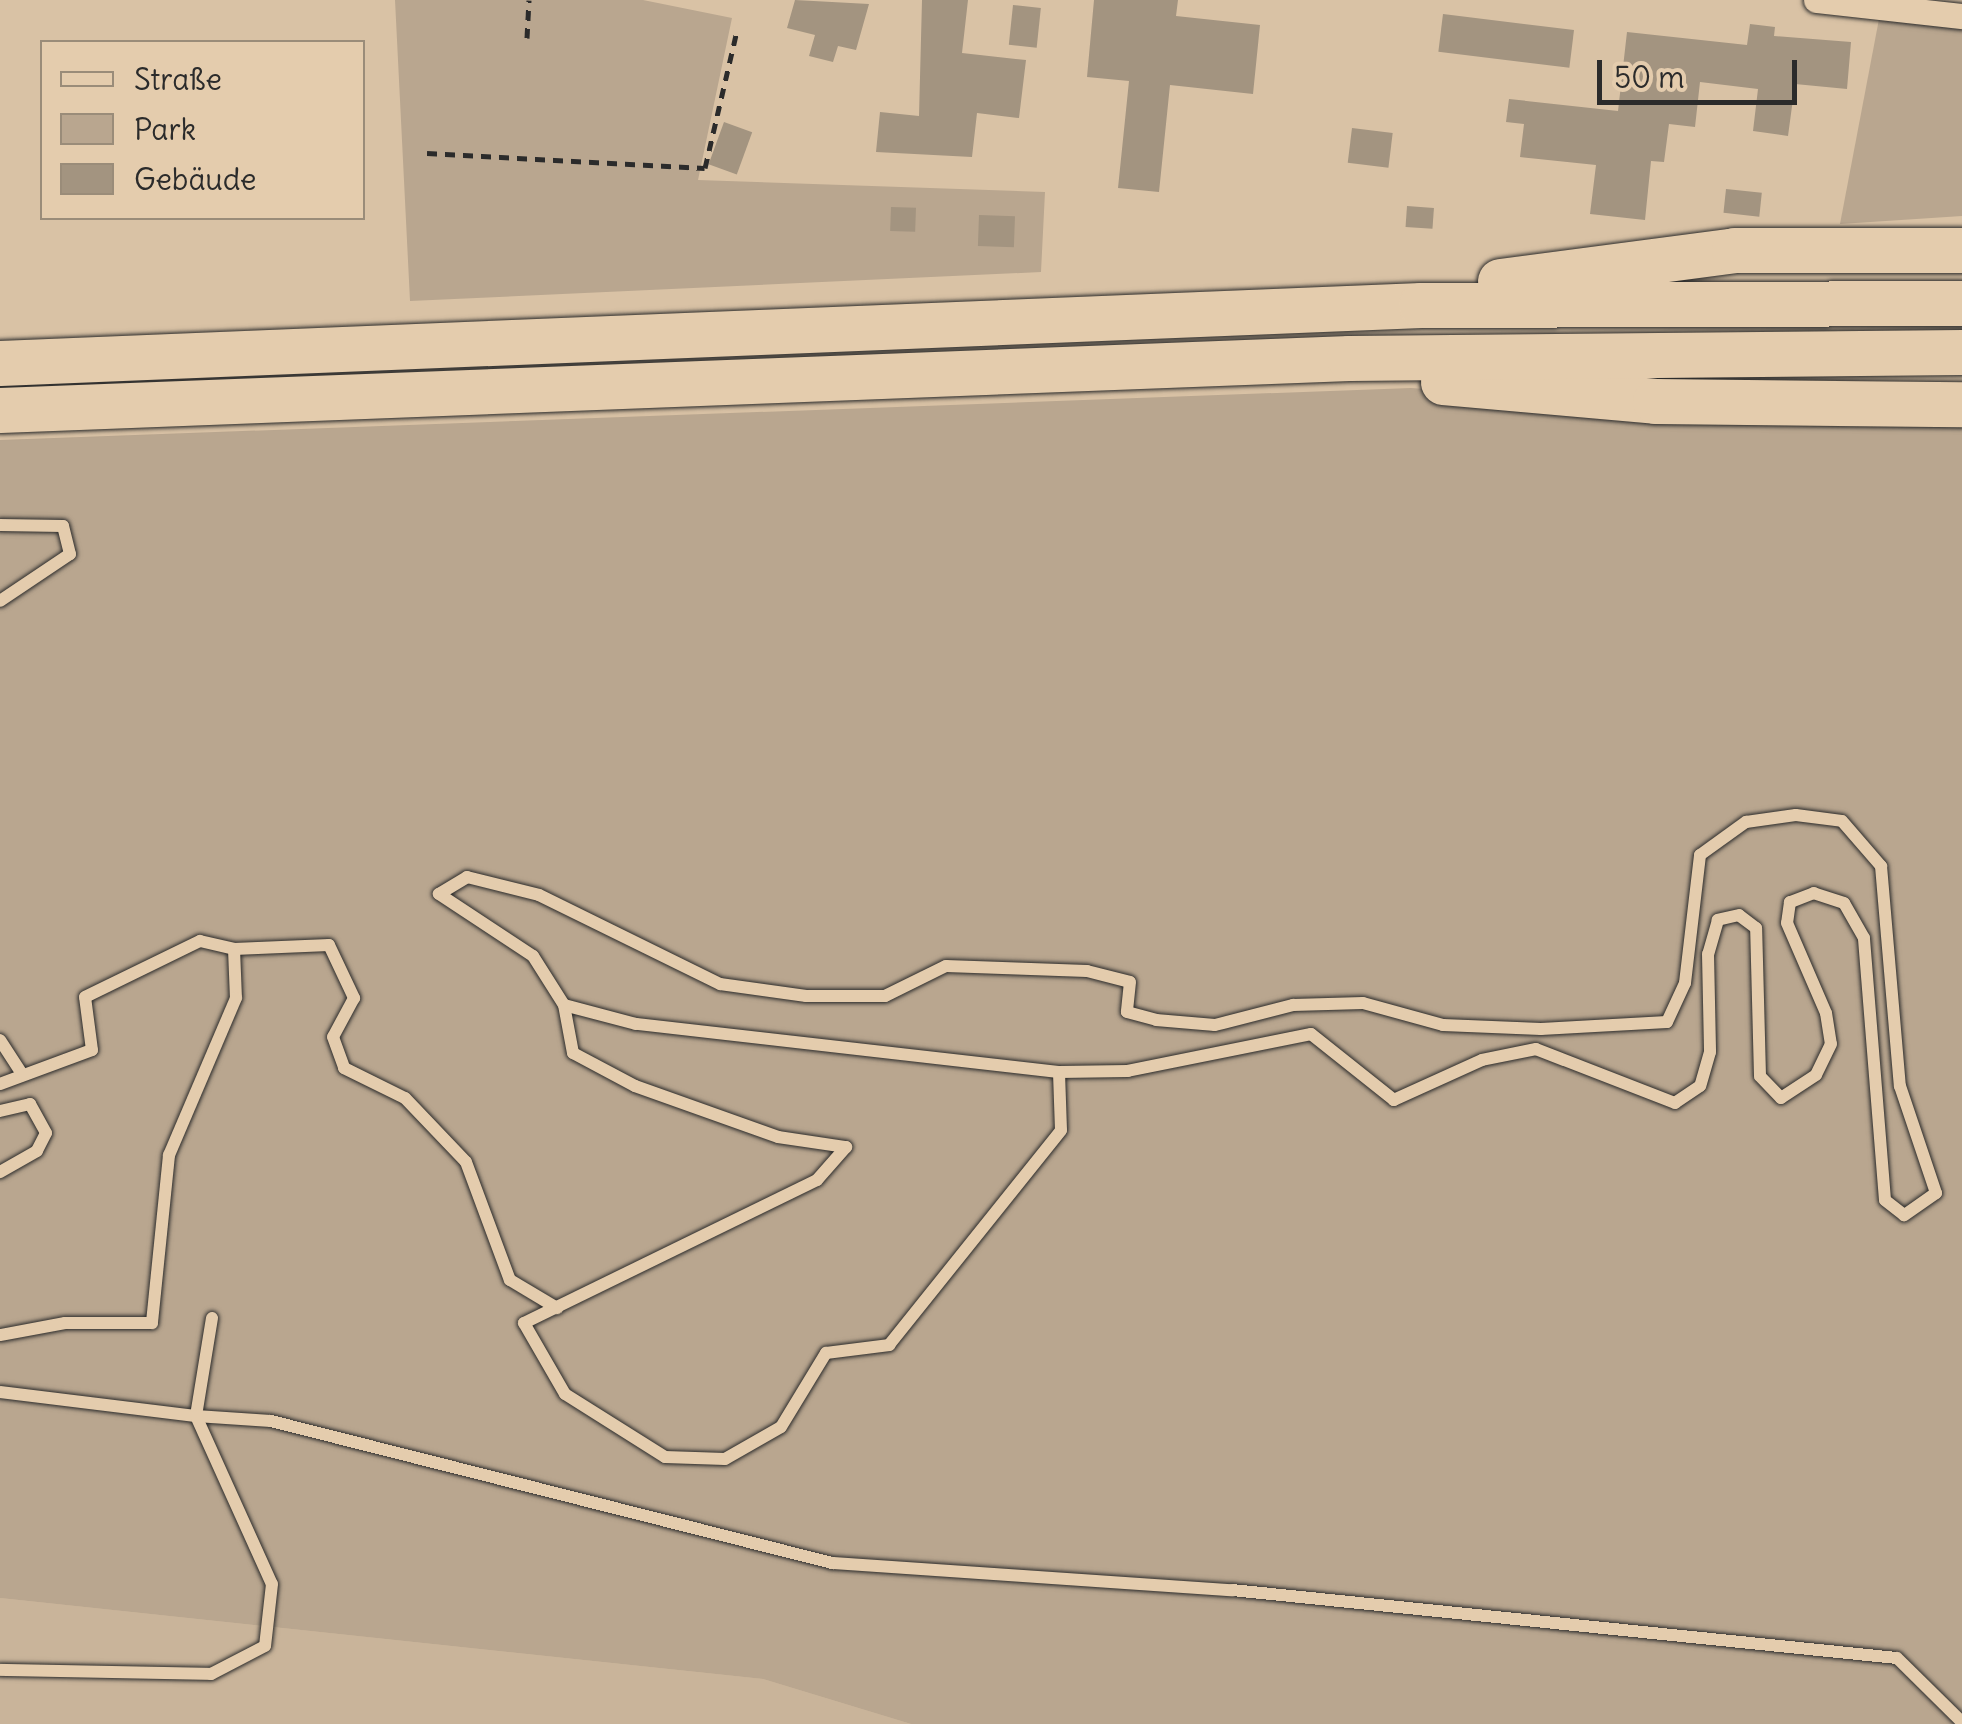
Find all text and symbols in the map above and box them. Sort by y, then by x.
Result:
legend [40,40,365,220]
scale bar [1602,40,1802,102]
text: 50 m [1614,58,1684,96]
text: Straße [134,60,222,98]
text: Park [134,110,196,148]
text: Gebäude [134,160,256,198]

